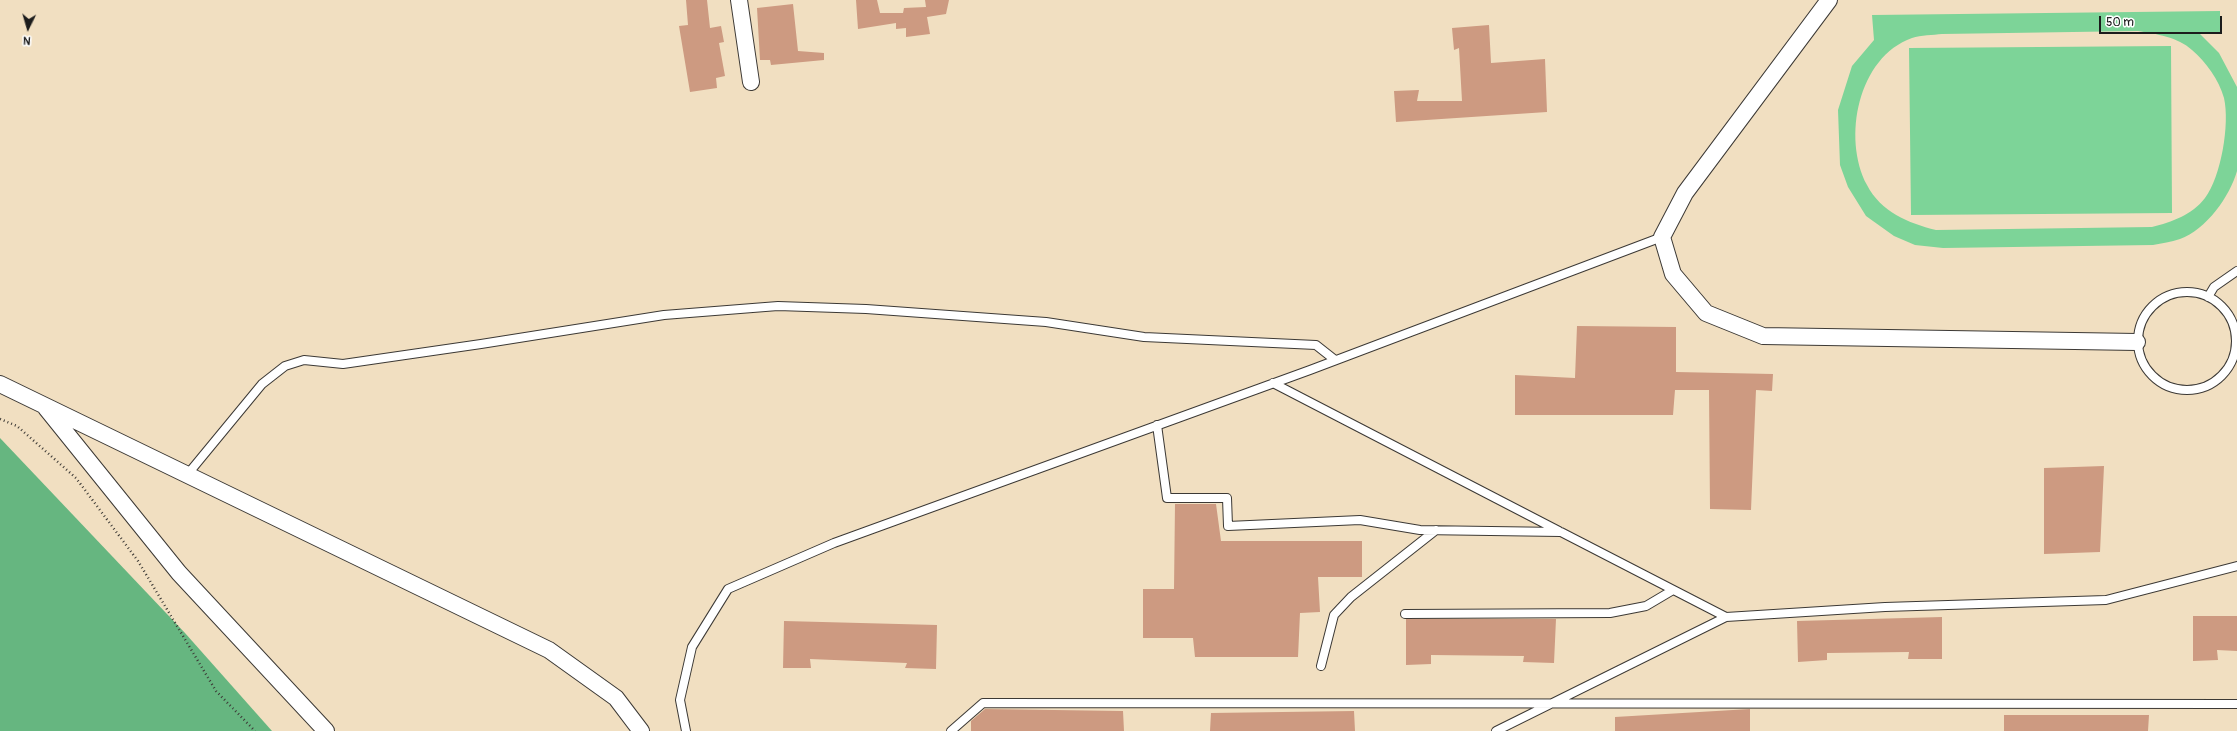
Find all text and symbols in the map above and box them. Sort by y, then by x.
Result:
north arrow [8,8,48,48]
scale bar [2101,8,2224,34]
text: 50 m [2106,15,2134,30]
text: N [23,34,31,47]

